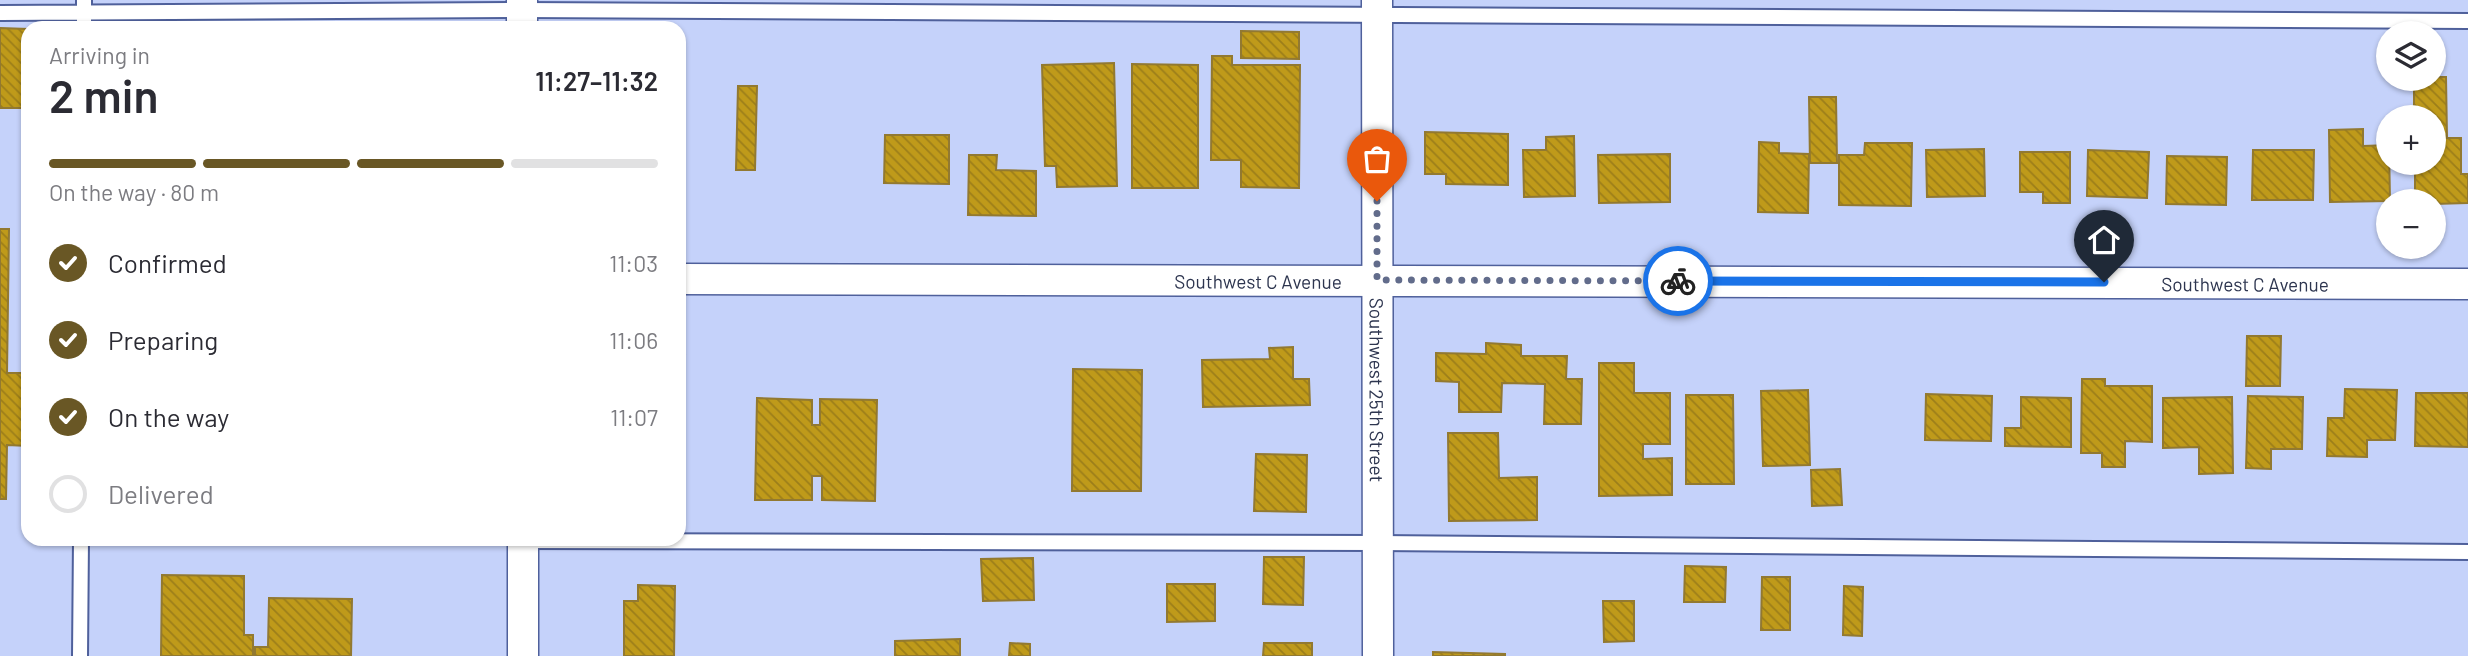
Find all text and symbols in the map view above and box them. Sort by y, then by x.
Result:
map controls [2376,21,2446,259]
button: layers [2376,21,2446,91]
text: Arriving in [49,41,150,69]
text: 11:27–11:32 [535,65,658,96]
text: 2 min [49,67,158,122]
button: + [2376,105,2446,175]
pin [1347,129,1407,201]
icon: bag [1358,140,1396,178]
text: On the way · 80 m [49,178,219,206]
button: − [2376,189,2446,259]
pin [2074,210,2134,282]
icon: home [2085,221,2123,259]
icon: check [49,244,87,282]
courier [1643,246,1713,316]
text: Confirmed [108,247,227,278]
text: 11:03 [609,249,658,277]
icon: bike [1659,262,1697,300]
street label: Southwest C Avenue [1174,269,1342,292]
street label: Southwest C Avenue [2161,272,2329,295]
street label: Southwest 25th Street [1366,298,1389,482]
icon: check [49,321,87,359]
text: Preparing [108,324,218,355]
text: 11:06 [609,326,658,354]
icon: check [49,398,87,436]
text: On the way [108,401,229,432]
text: 11:07 [610,403,658,431]
text: Delivered [108,478,214,509]

